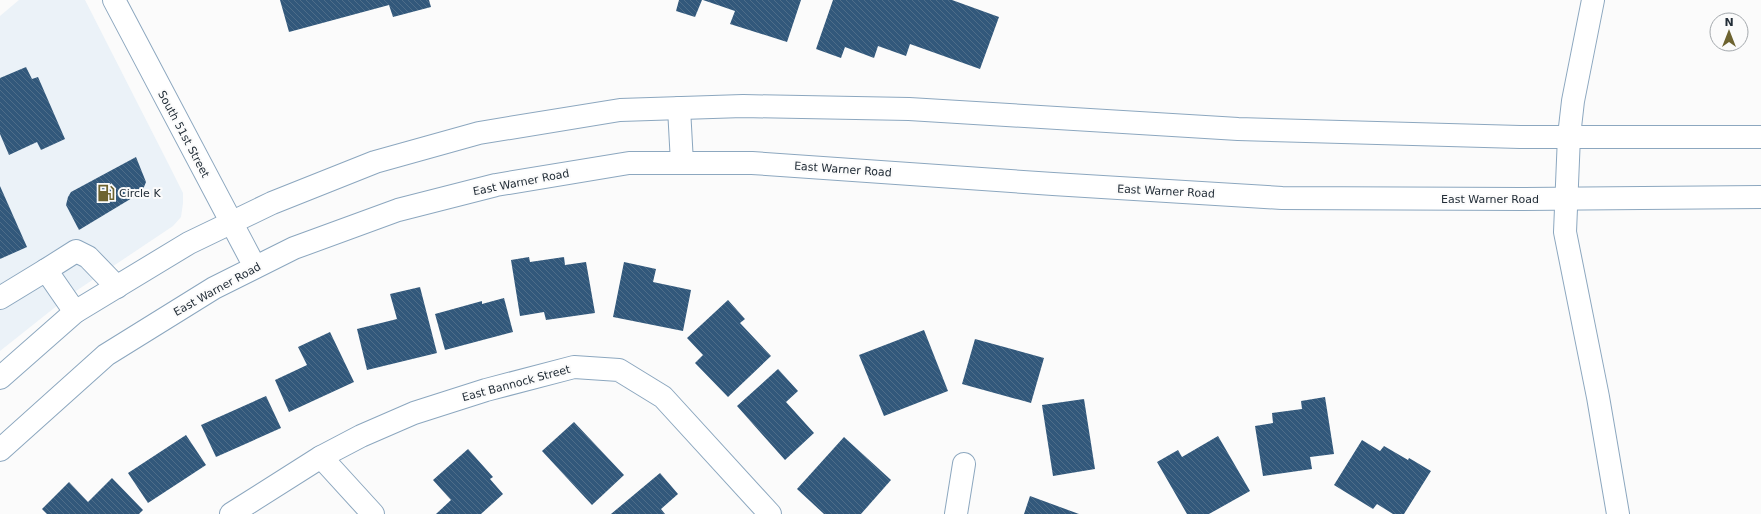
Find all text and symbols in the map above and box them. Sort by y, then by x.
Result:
north arrow [1709,12,1749,52]
text: N [1724,16,1734,29]
street label: South 51st Street [155,89,212,180]
street label: East Warner Road [794,160,892,179]
street label: East Warner Road [472,167,570,198]
street label: East Warner Road [1117,182,1215,201]
fuel station icon: Circle K [96,183,116,203]
place label: Circle K [119,187,161,200]
street label: East Warner Road [1441,193,1539,206]
street label: East Warner Road [171,260,263,319]
street label: East Bannock Street [461,363,572,404]

